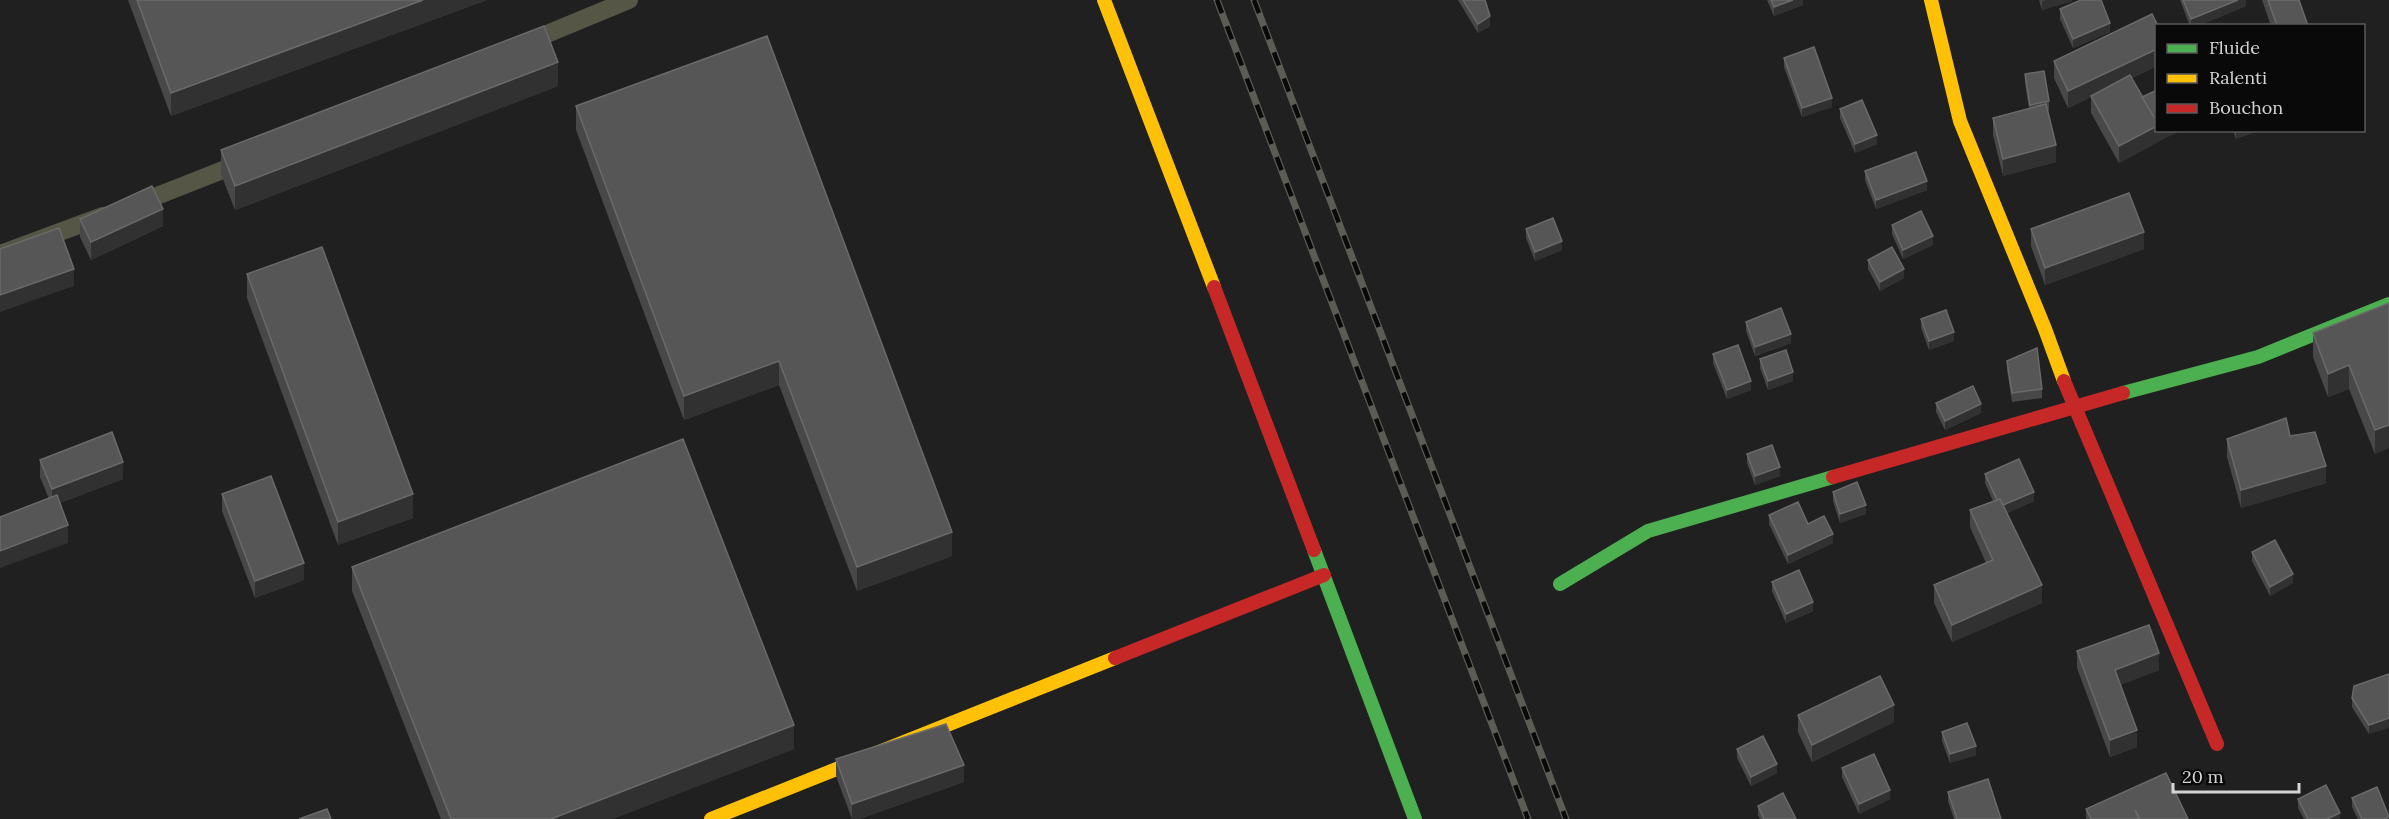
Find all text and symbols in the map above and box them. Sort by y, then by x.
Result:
legend [2155,24,2365,132]
text: Fluide [2209,36,2260,59]
text: Ralenti [2209,66,2267,89]
text: Bouchon [2209,96,2283,119]
scale bar [2173,756,2299,794]
text: 20 m [2182,765,2224,788]

